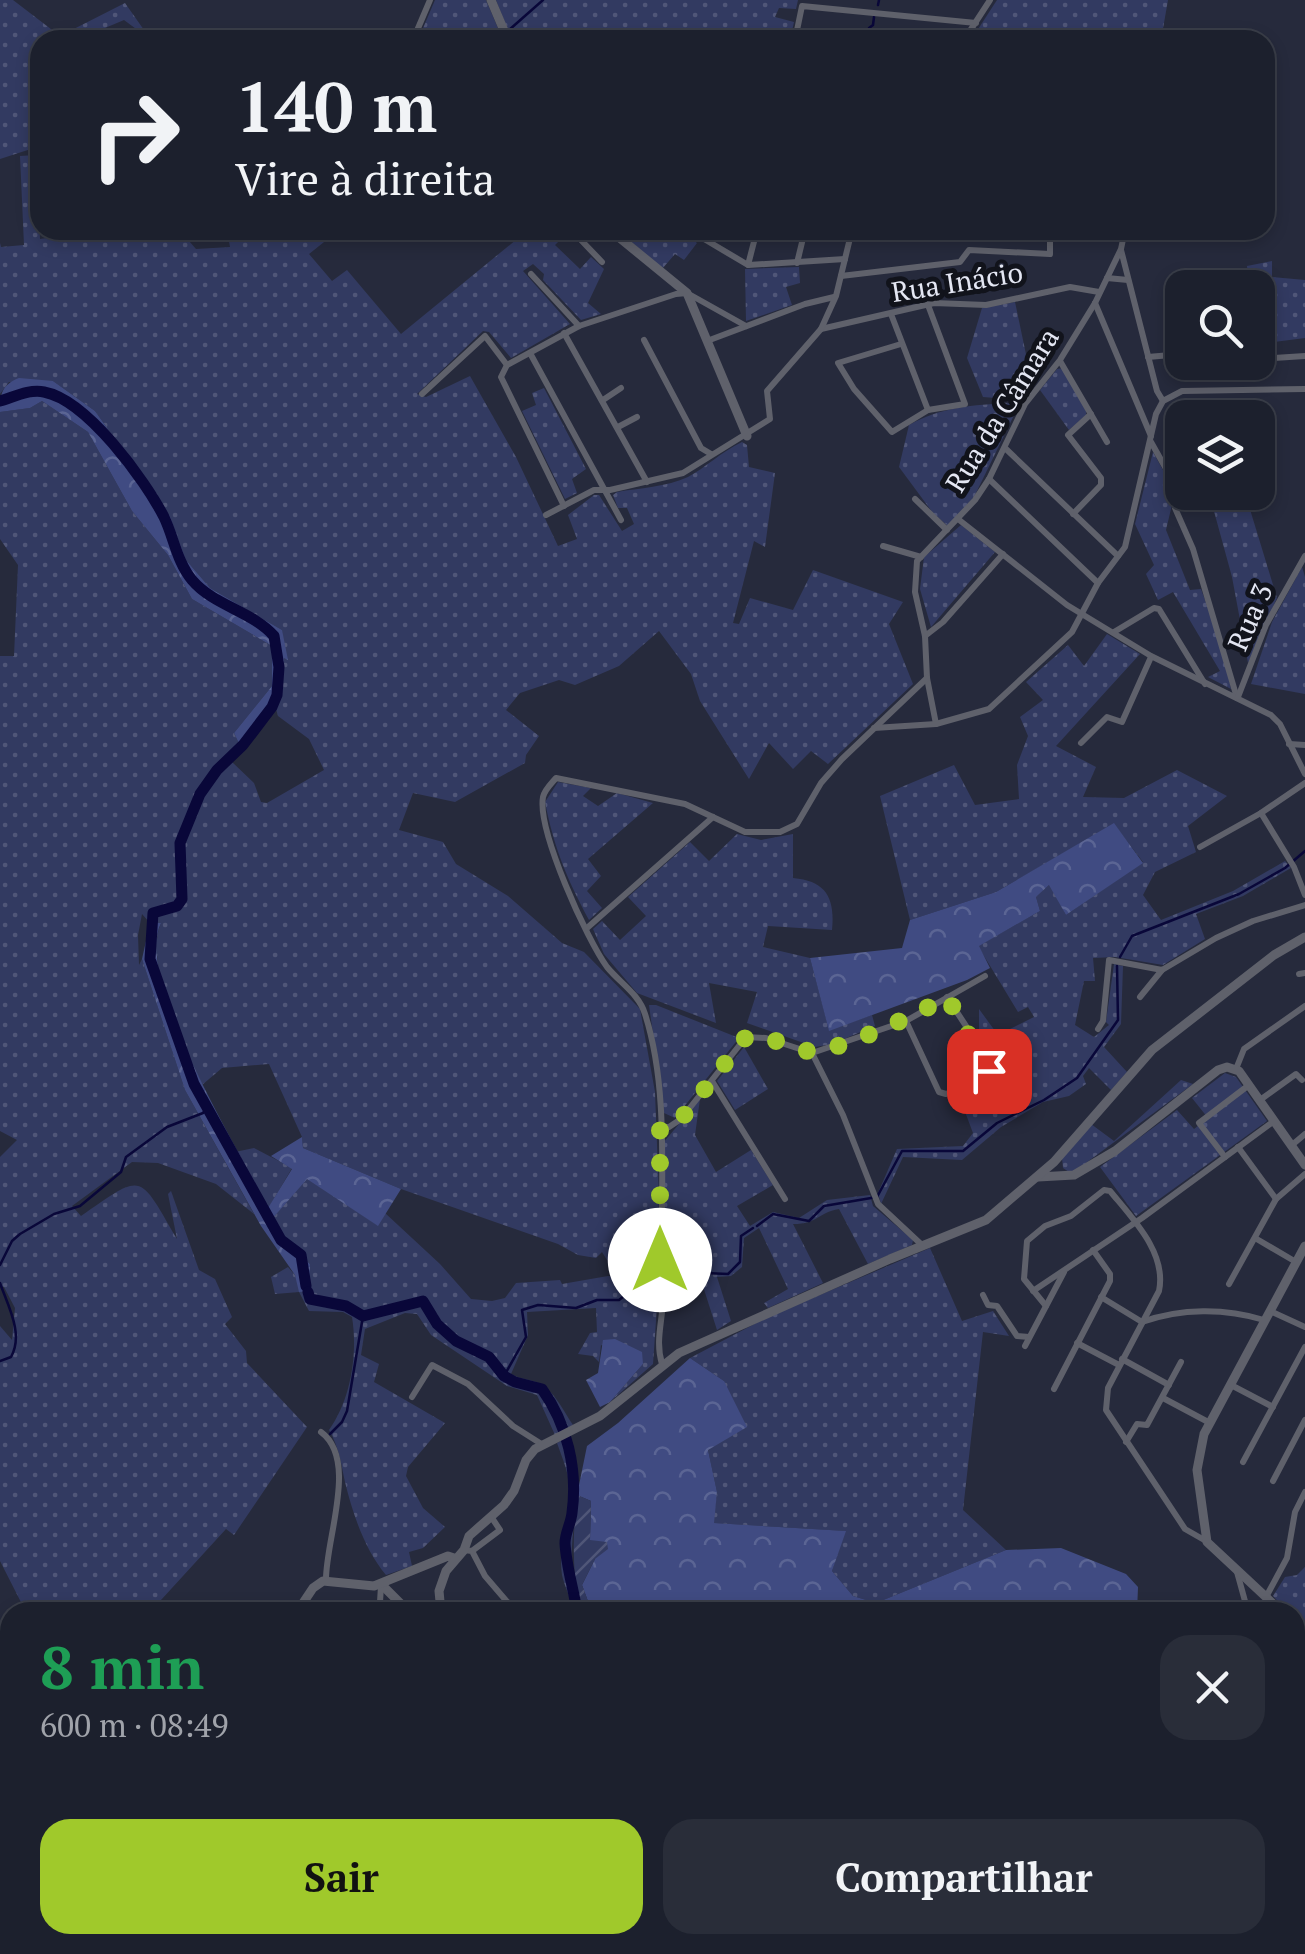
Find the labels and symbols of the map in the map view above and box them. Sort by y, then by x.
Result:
street label: Rua Inácio [889,253,1025,310]
street label: Rua da Câmara [936,321,1067,499]
street label: Rua 3 [1218,577,1281,656]
pin [947,1029,1032,1114]
position arrow [608,1208,712,1312]

